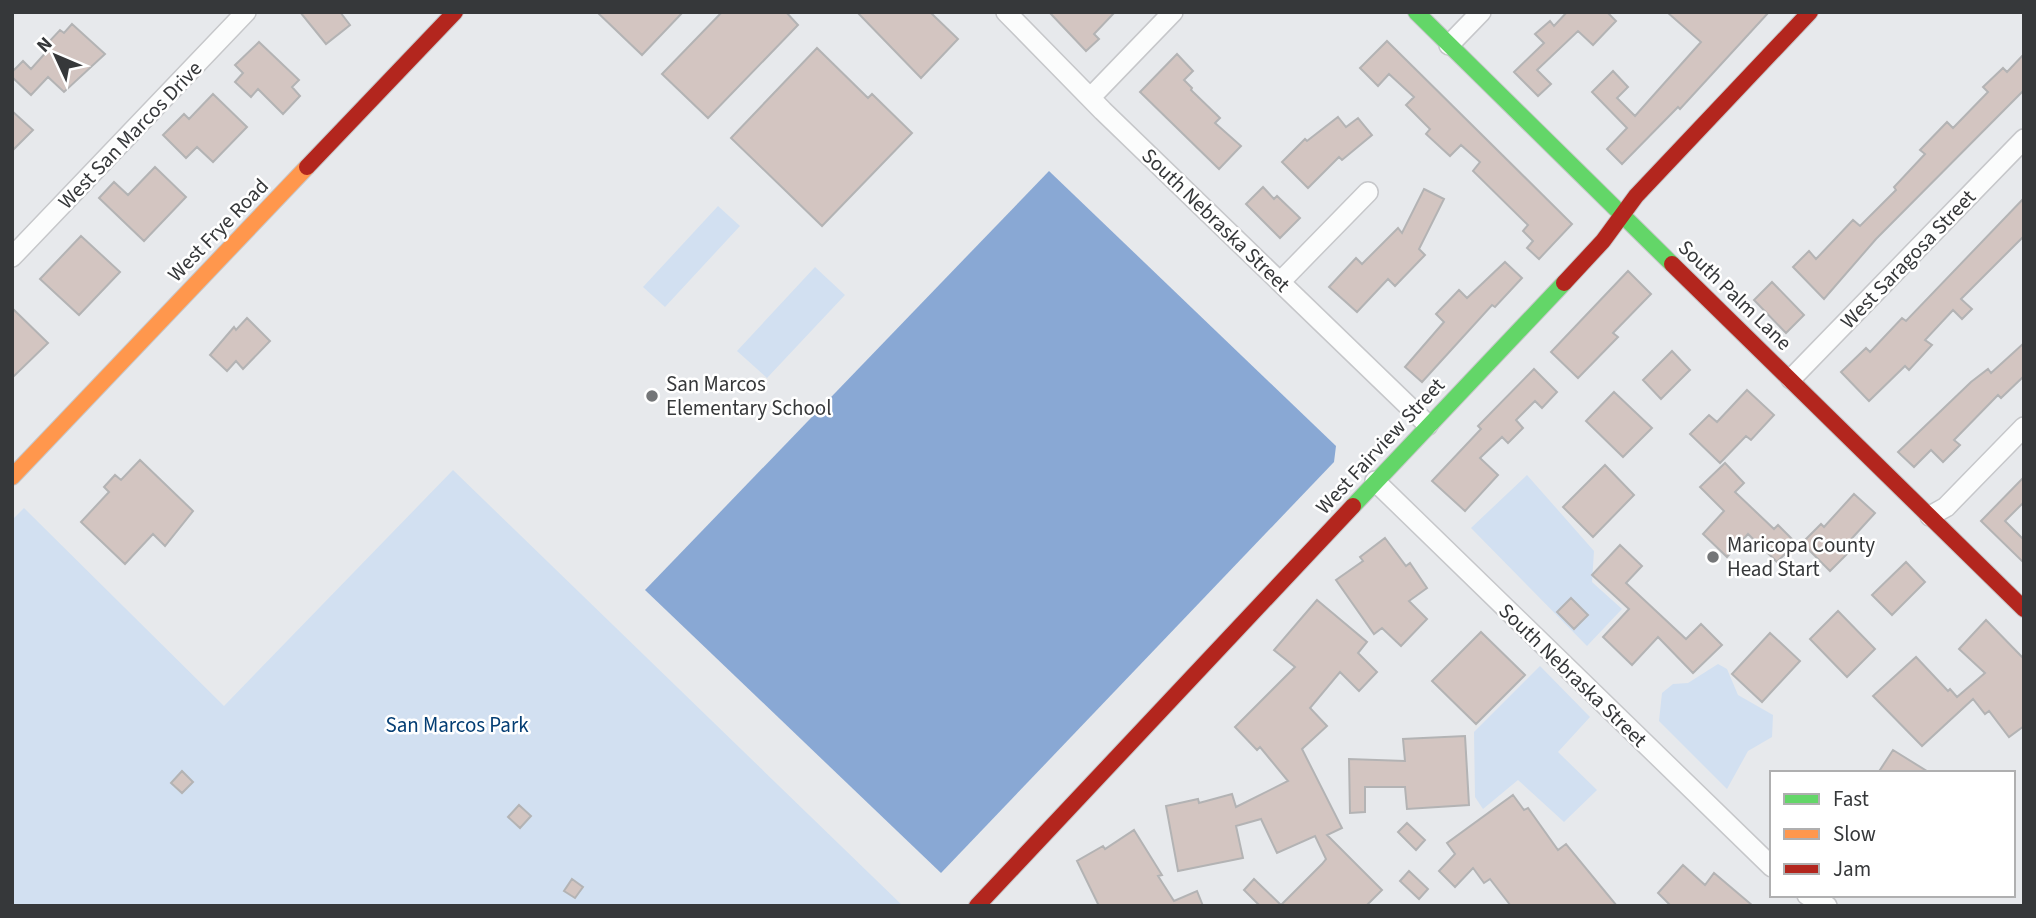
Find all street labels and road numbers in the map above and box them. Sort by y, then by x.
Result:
street label: West San Marcos Drive [51,54,209,216]
street label: South Nebraska Street [1135,141,1297,299]
street label: West Frye Road [161,171,275,289]
street label: West Saragosa Street [1833,183,1983,335]
street label: South Palm Lane [1671,233,1799,357]
street label: West Fairview Street [1309,371,1451,521]
street label: South Nebraska Street [1492,596,1654,754]

